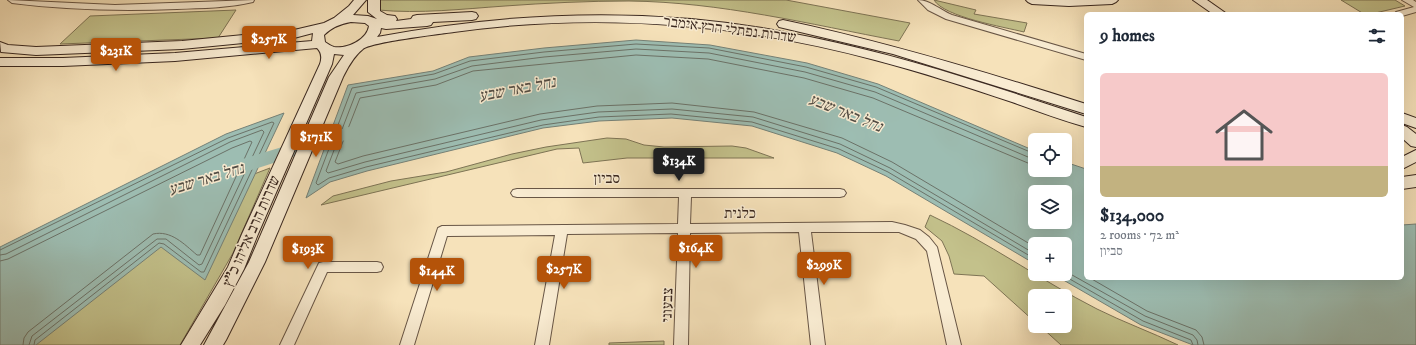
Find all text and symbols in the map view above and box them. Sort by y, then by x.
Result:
street label: שדרות נפתלי הרץ אימבר [662,12,797,47]
text: 9 homes [1100,25,1155,47]
icon: filters [1366,25,1388,47]
pin: $257K [241,26,297,60]
text: $257K [251,31,287,47]
pin: $231K [88,38,144,72]
text: $231K [100,43,132,59]
water label: נחל באר שבע [477,71,559,106]
water label: נחל באר שבע [806,89,887,137]
icon: home [1208,99,1280,171]
pin: $171K [288,124,344,158]
text: $171K [300,129,332,145]
map controls [1028,133,1072,333]
button: locate [1028,133,1072,177]
pin: $134K [651,148,707,182]
text: $134K [662,153,696,169]
water label: נחל באר שבע [166,158,248,200]
street label: סביון [594,169,620,188]
street label: שדרות הרב אליהו כ"ץ [218,173,285,290]
button: layers [1028,185,1072,229]
street label: כלנית [724,204,756,223]
text: $134,000 [1100,205,1164,227]
text: 2 rooms · 72 m² [1100,227,1179,243]
pin: $164K [668,235,724,269]
pin: $193K [280,236,336,270]
button: + [1028,237,1072,281]
text: $164K [678,240,714,256]
text: $193K [292,241,324,257]
text: סביון [1100,243,1123,259]
pin: $299K [796,252,852,286]
pin: $257K [536,256,592,290]
text: $299K [806,257,842,273]
pin: $144K [409,258,465,292]
text: $257K [546,261,582,277]
text: $144K [419,263,455,279]
street label: צבעוני [657,287,678,323]
button: − [1028,289,1072,333]

